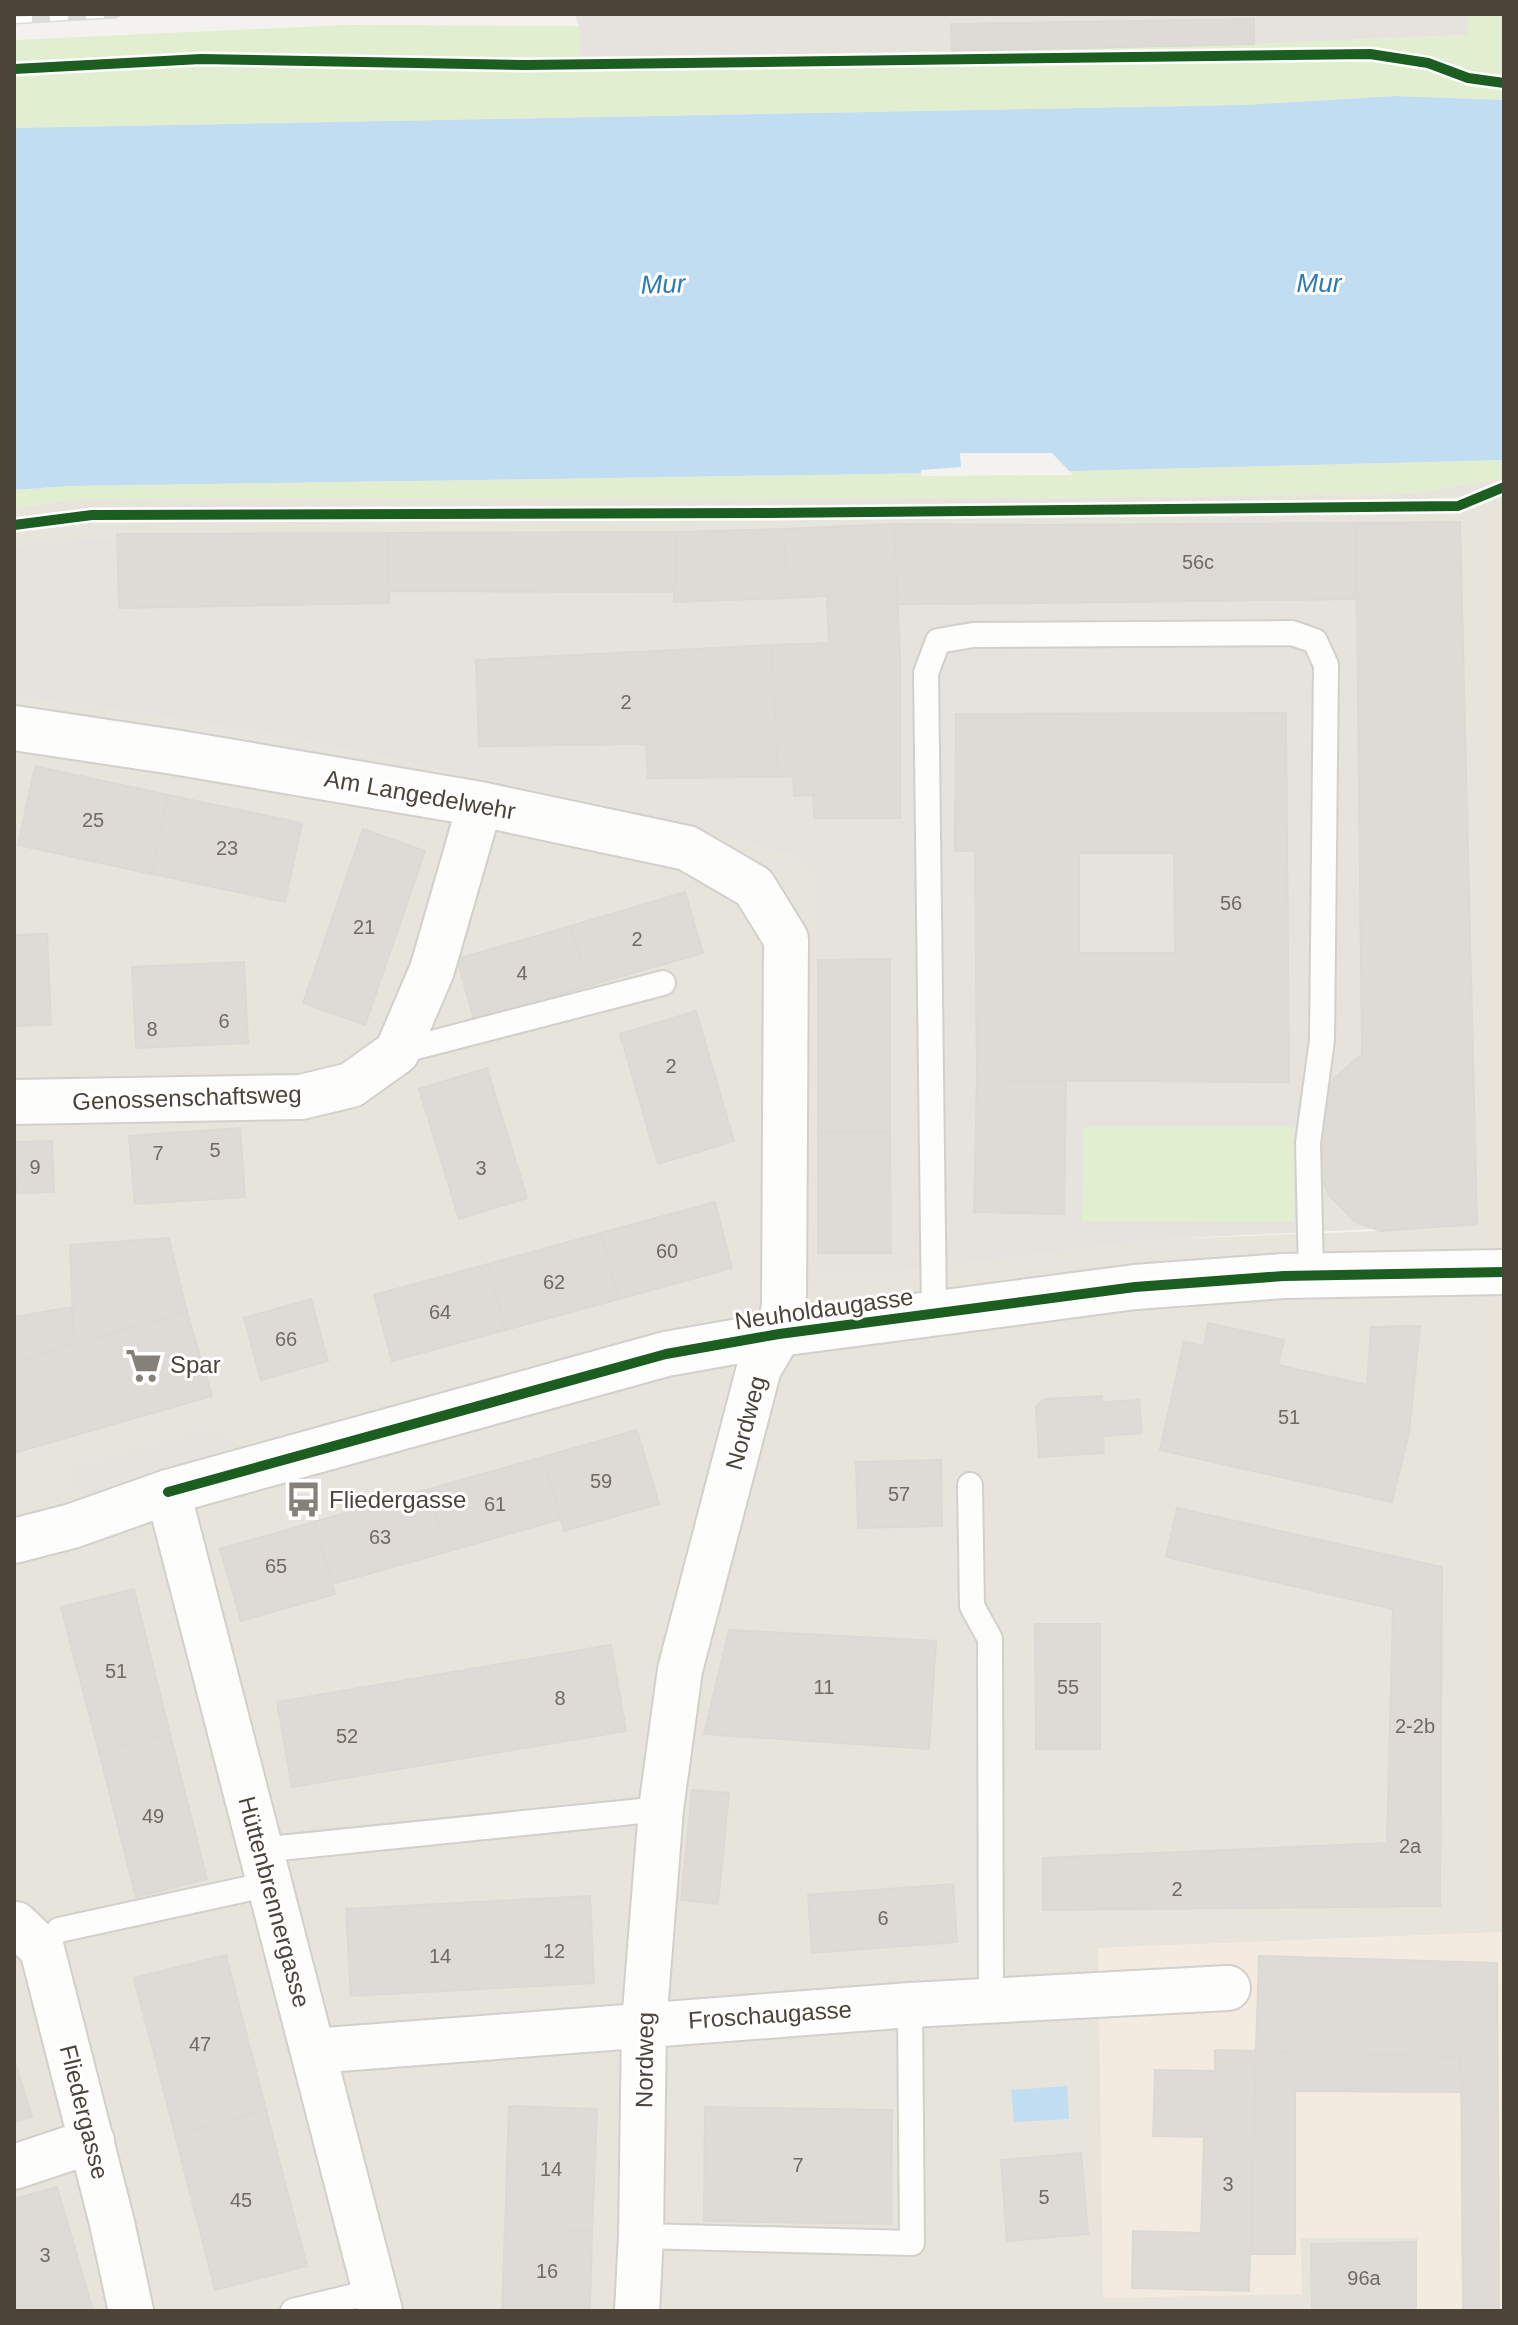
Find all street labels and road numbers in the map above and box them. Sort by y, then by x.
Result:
street label: Am Langedelwehr [322,764,518,825]
street label: Genossenschaftsweg [72,1080,302,1115]
street label: Neuholdaugasse [733,1283,915,1334]
street label: Nordweg [720,1373,771,1473]
street label: Hüttenbrennergasse [233,1793,316,2010]
street label: Froschaugasse [687,1995,853,2034]
street label: Nordweg [630,2012,659,2108]
street label: Fliedergasse [55,2042,114,2182]

